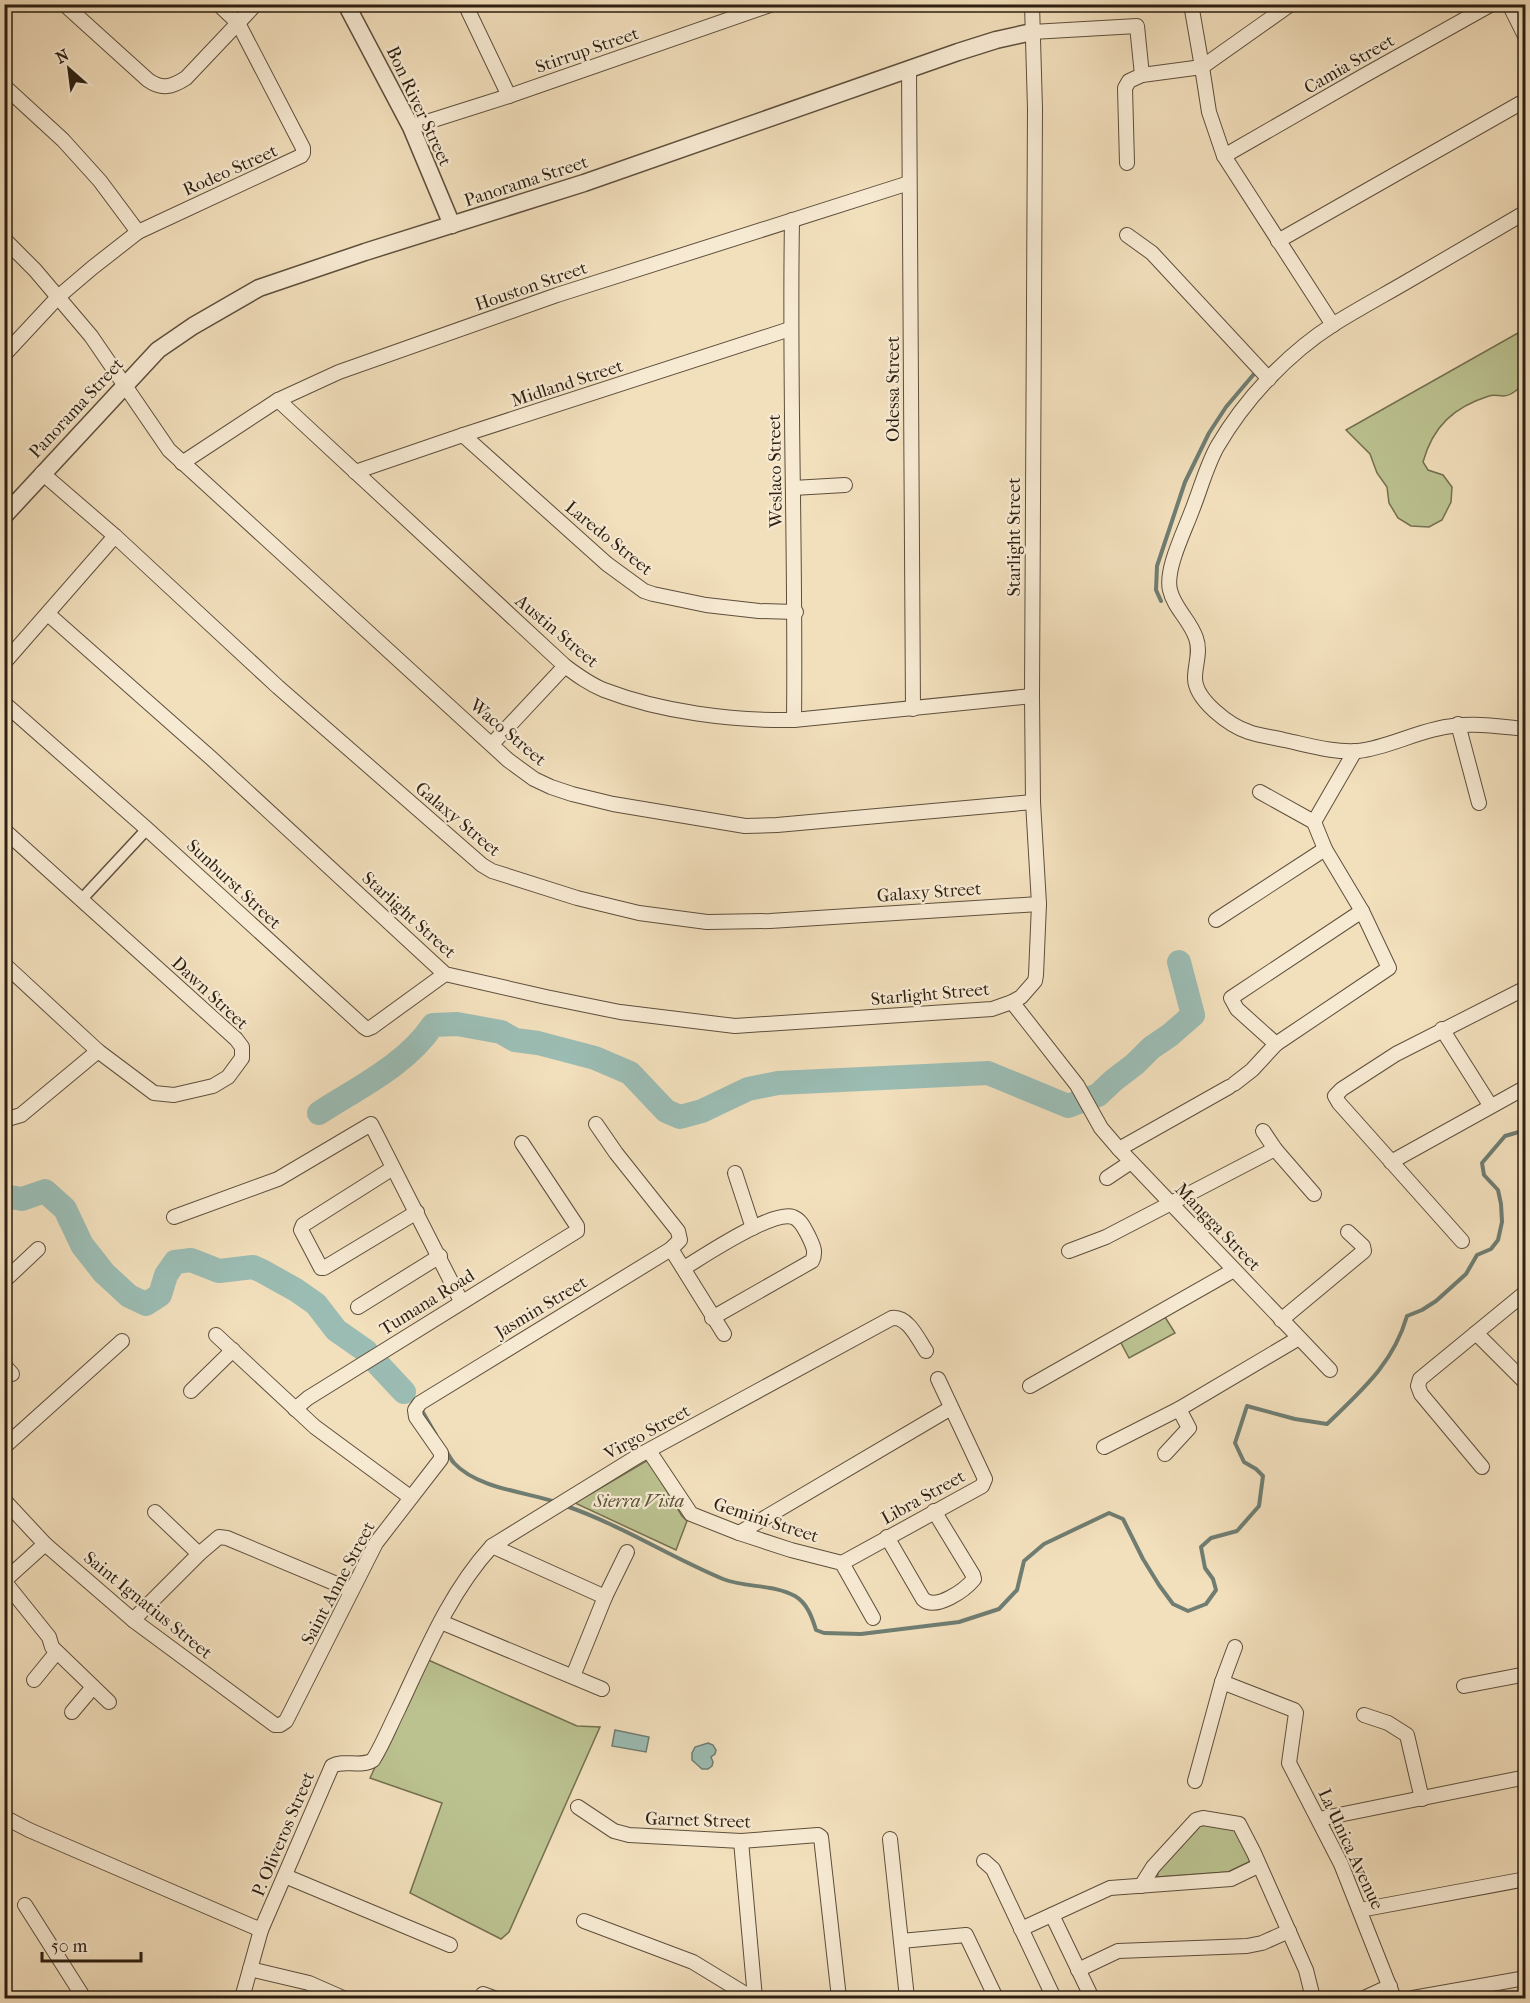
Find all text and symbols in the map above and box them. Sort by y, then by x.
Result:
street label: Stirrup Street [533,23,642,78]
street label: Camia Street [1301,30,1398,99]
north arrow [39,39,99,99]
street label: Bon River Street [382,43,456,170]
text: N [52,45,73,67]
street label: Rodeo Street [180,140,281,201]
street label: Panorama Street [462,151,591,211]
street label: Houston Street [472,257,590,315]
street label: Odessa Street [883,335,904,442]
street label: Panorama Street [25,354,128,463]
street label: Midland Street [509,355,626,411]
street label: Weslaco Street [764,413,787,529]
street label: Starlight Street [1004,477,1025,597]
street label: Laredo Street [561,497,657,580]
street label: Austin Street [510,590,603,673]
street label: Waco Street [464,694,551,771]
street label: Galaxy Street [411,778,505,861]
street label: Sunburst Street [182,835,286,934]
street label: Starlight Street [357,868,460,963]
street label: Galaxy Street [876,878,983,907]
street label: Dawn Street [167,953,253,1034]
street label: Starlight Street [870,979,991,1010]
street label: Mangga Street [1170,1179,1265,1276]
street label: Tumana Road [376,1265,479,1340]
street label: Jasmin Street [490,1271,591,1344]
street label: Virgo Street [600,1400,694,1465]
street label: Libra Street [878,1466,969,1529]
park label: Sierra Vista [593,1491,684,1512]
street label: Gemini Street [711,1494,821,1547]
street label: Saint Anne Street [297,1518,380,1648]
street label: Saint Ignatius Street [79,1547,216,1664]
street label: P. Oliveros Street [248,1768,319,1900]
street label: La Unica Avenue [1313,1785,1388,1913]
street label: Garnet Street [645,1808,752,1833]
scale bar [42,1925,141,1963]
text: 50 m [51,1936,88,1957]

